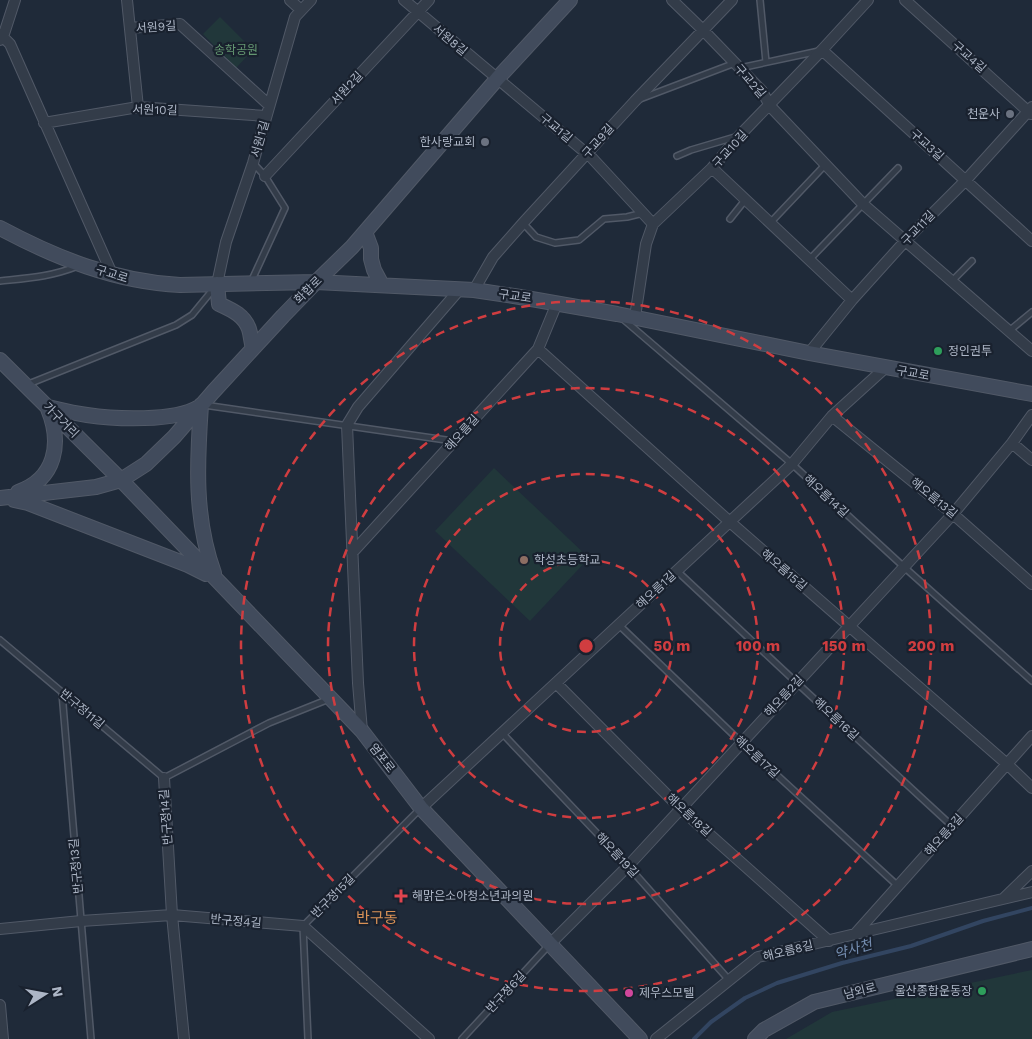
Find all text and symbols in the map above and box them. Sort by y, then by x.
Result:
street label: 서원9길 [135,19,177,35]
street label: 서원8길 [430,22,470,58]
street label: 구교4길 [949,38,989,76]
park label: 송학공원 [214,43,258,57]
street label: 구교2길 [732,61,768,101]
street label: 서원2길 [328,69,366,107]
street label: 서원10길 [132,103,178,117]
place label: 천운사 [967,107,1000,121]
marker: 천운사 [1004,108,1016,120]
street label: 구교1길 [537,110,575,146]
street label: 서원1길 [248,119,272,159]
street label: 구교9길 [579,121,617,161]
street label: 구교3길 [907,126,947,164]
street label: 구교10길 [710,127,750,171]
place label: 한사랑교회 [420,135,475,149]
marker: 한사랑교회 [479,136,491,148]
street label: 구교11길 [898,208,938,248]
street label: 구교로 [94,262,130,286]
street label: 화합로 [291,273,325,307]
street label: 구교로 [498,287,532,305]
place label: 정인권투 [948,344,992,358]
marker: 정인권투 [932,345,944,357]
street label: 구교로 [895,363,931,383]
street label: 가구거리 [40,399,82,441]
street label: 해오름길 [442,412,482,454]
street label: 해오름14길 [801,472,851,520]
street label: 해오름13길 [908,475,960,521]
street label: 해오름15길 [758,546,810,594]
place label: 학성초등학교 [534,553,600,567]
marker: 학성초등학교 [518,554,530,566]
street label: 해오름1길 [633,568,679,612]
centre of rings [577,637,595,655]
text: 50 m [654,637,690,655]
text: 100 m [736,637,780,655]
text: 150 m [822,637,866,655]
text: 200 m [908,637,954,655]
street label: 해오름2길 [761,673,807,719]
street label: 반구정11길 [57,686,107,732]
street label: 해오름16길 [811,695,861,743]
street label: 해오름17길 [732,733,782,781]
street label: 염포로 [366,741,398,775]
street label: 반구정14길 [157,788,175,846]
street label: 해오름18길 [664,791,714,839]
street label: 해오름3길 [922,811,966,859]
street label: 해오름19길 [593,830,641,880]
street label: 반구정13길 [67,838,85,894]
street label: 반구정15길 [308,871,358,921]
marker: 해맑은소아청소년과의원 [394,889,408,903]
place label: 해맑은소아청소년과의원 [412,889,533,903]
district label: 반구동 [356,909,398,927]
street label: 반구정4길 [210,912,262,930]
water label: 약사천 [832,935,875,962]
street label: 해오름8길 [761,938,815,964]
street label: 반구정6길 [483,968,529,1016]
north arrow [20,969,70,1019]
street label: 남외로 [842,980,878,1002]
place label: 울산종합운동장 [895,984,972,998]
text: N [49,985,67,998]
marker: 울산종합운동장 [976,985,988,997]
place label: 제우스모텔 [639,986,694,1000]
marker: 제우스모텔 [623,987,635,999]

